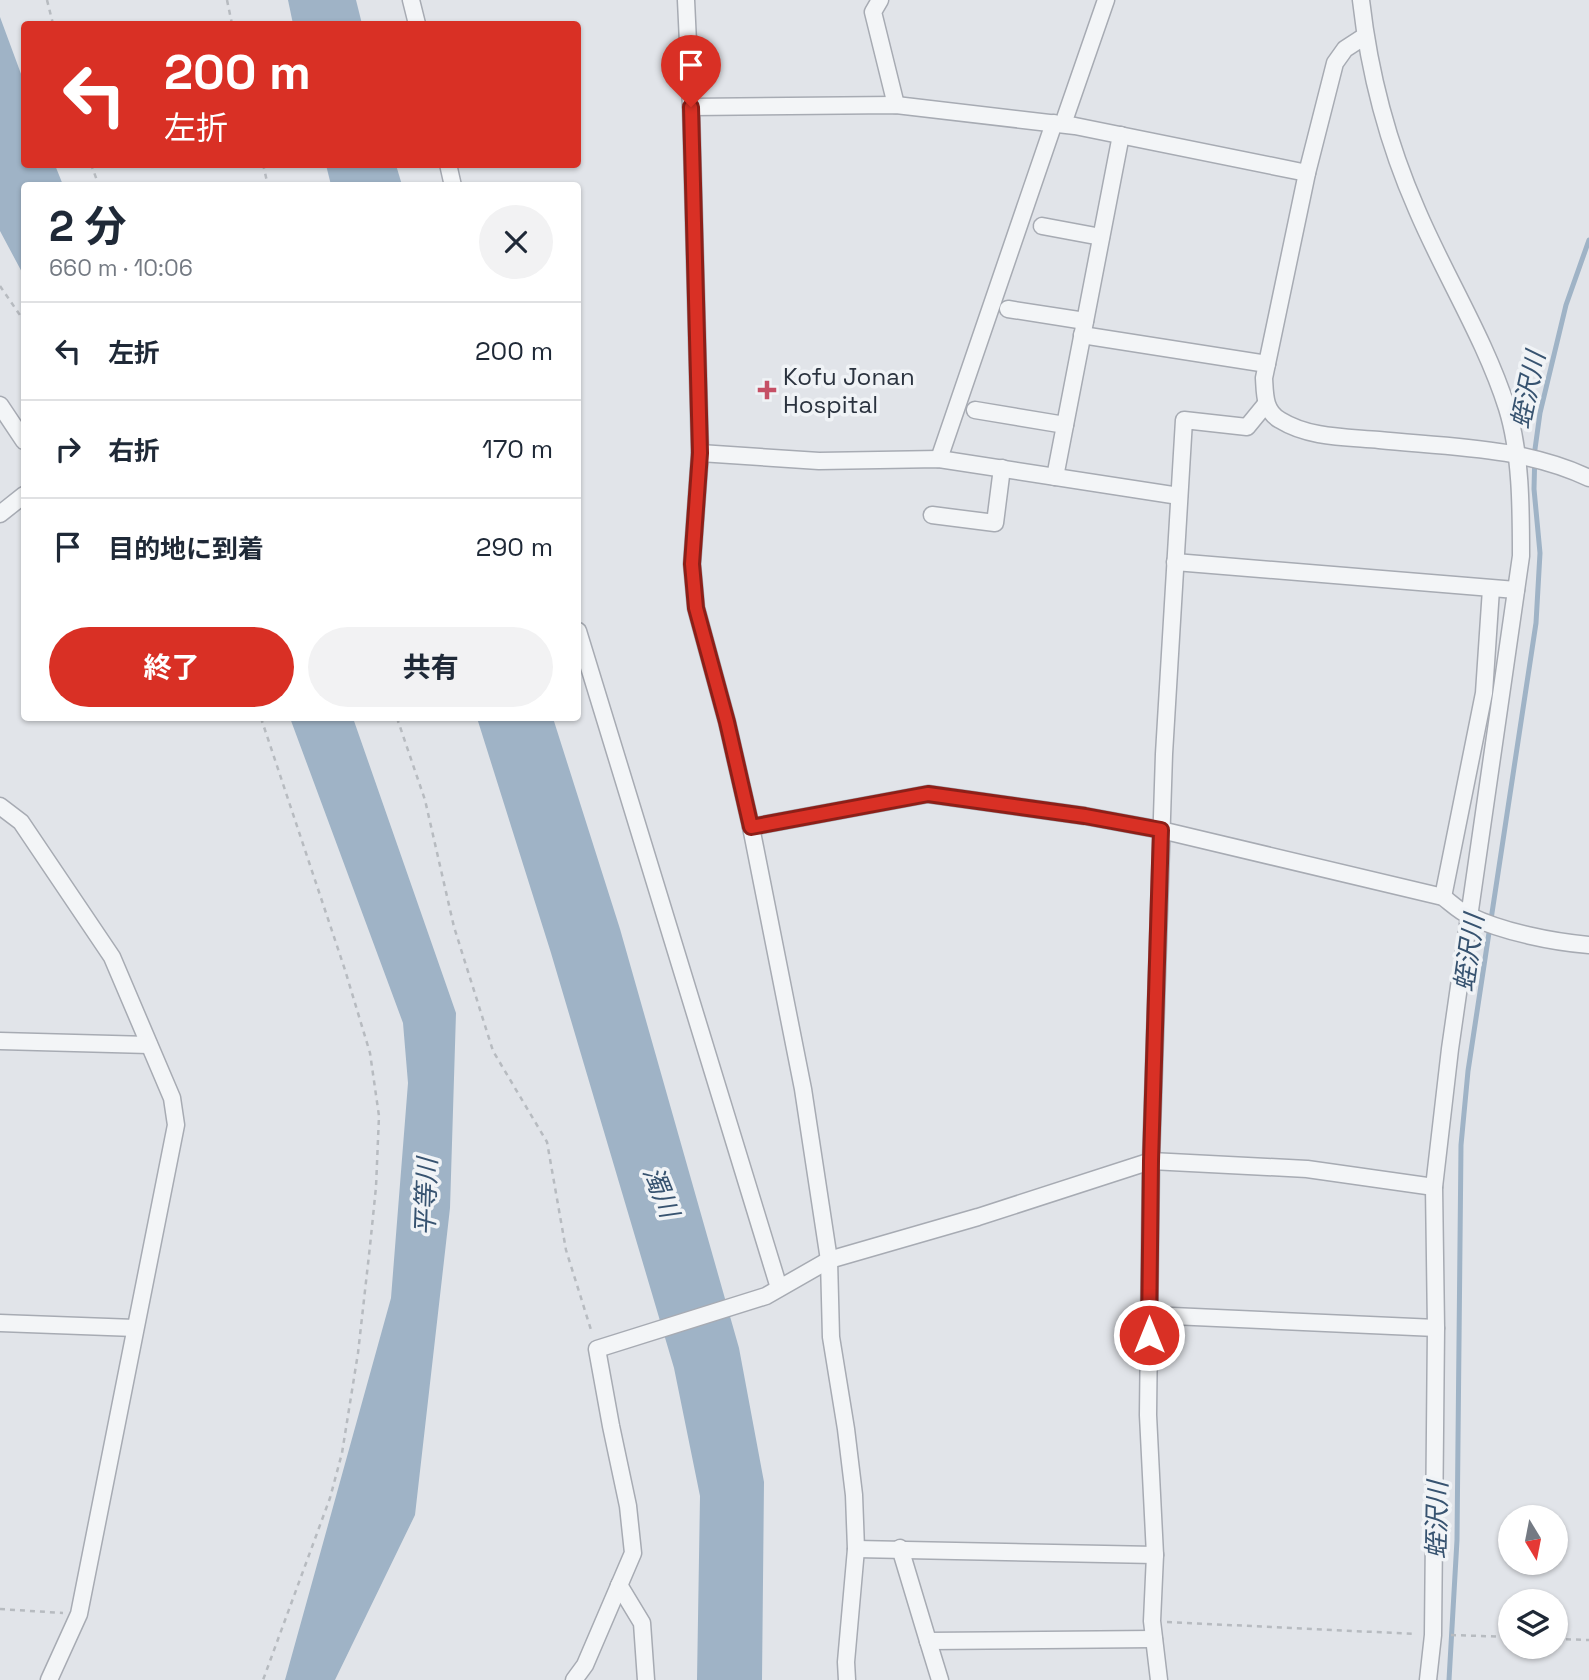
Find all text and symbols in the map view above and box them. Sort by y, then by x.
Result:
pin [661,35,721,107]
text: 200 m [164,41,311,103]
icon: arrive [672,46,710,84]
icon: left [49,49,140,140]
text: 左折 [164,108,228,148]
text: 2 分 [49,200,127,253]
button: close [479,205,553,279]
text: 660 m · 10:06 [49,253,193,283]
icon: left [49,332,87,370]
text: 200 m [475,334,553,368]
text: 左折 [108,336,160,370]
water label: 蛭沢川 [1503,345,1553,432]
place label: Kofu Jonan Hospital [783,361,915,420]
marker: Kofu Jonan Hospital [757,380,777,400]
icon: right [49,430,87,468]
text: 170 m [482,432,553,466]
text: 右折 [108,434,160,468]
icon: arrive [49,528,87,566]
text: 290 m [476,530,553,564]
text: 目的地に到着 [108,532,264,566]
button: 終了 [49,627,294,707]
button: 共有 [308,627,553,707]
water label: 蛭沢川 [1447,909,1492,994]
water label: 平等川 [408,1154,444,1237]
water label: 濁川 [635,1162,688,1225]
position arrow [1112,1298,1186,1372]
water label: 蛭沢川 [1419,1478,1455,1559]
north arrow [1498,1505,1568,1575]
map controls [1498,1505,1568,1659]
button: layers [1498,1589,1568,1659]

